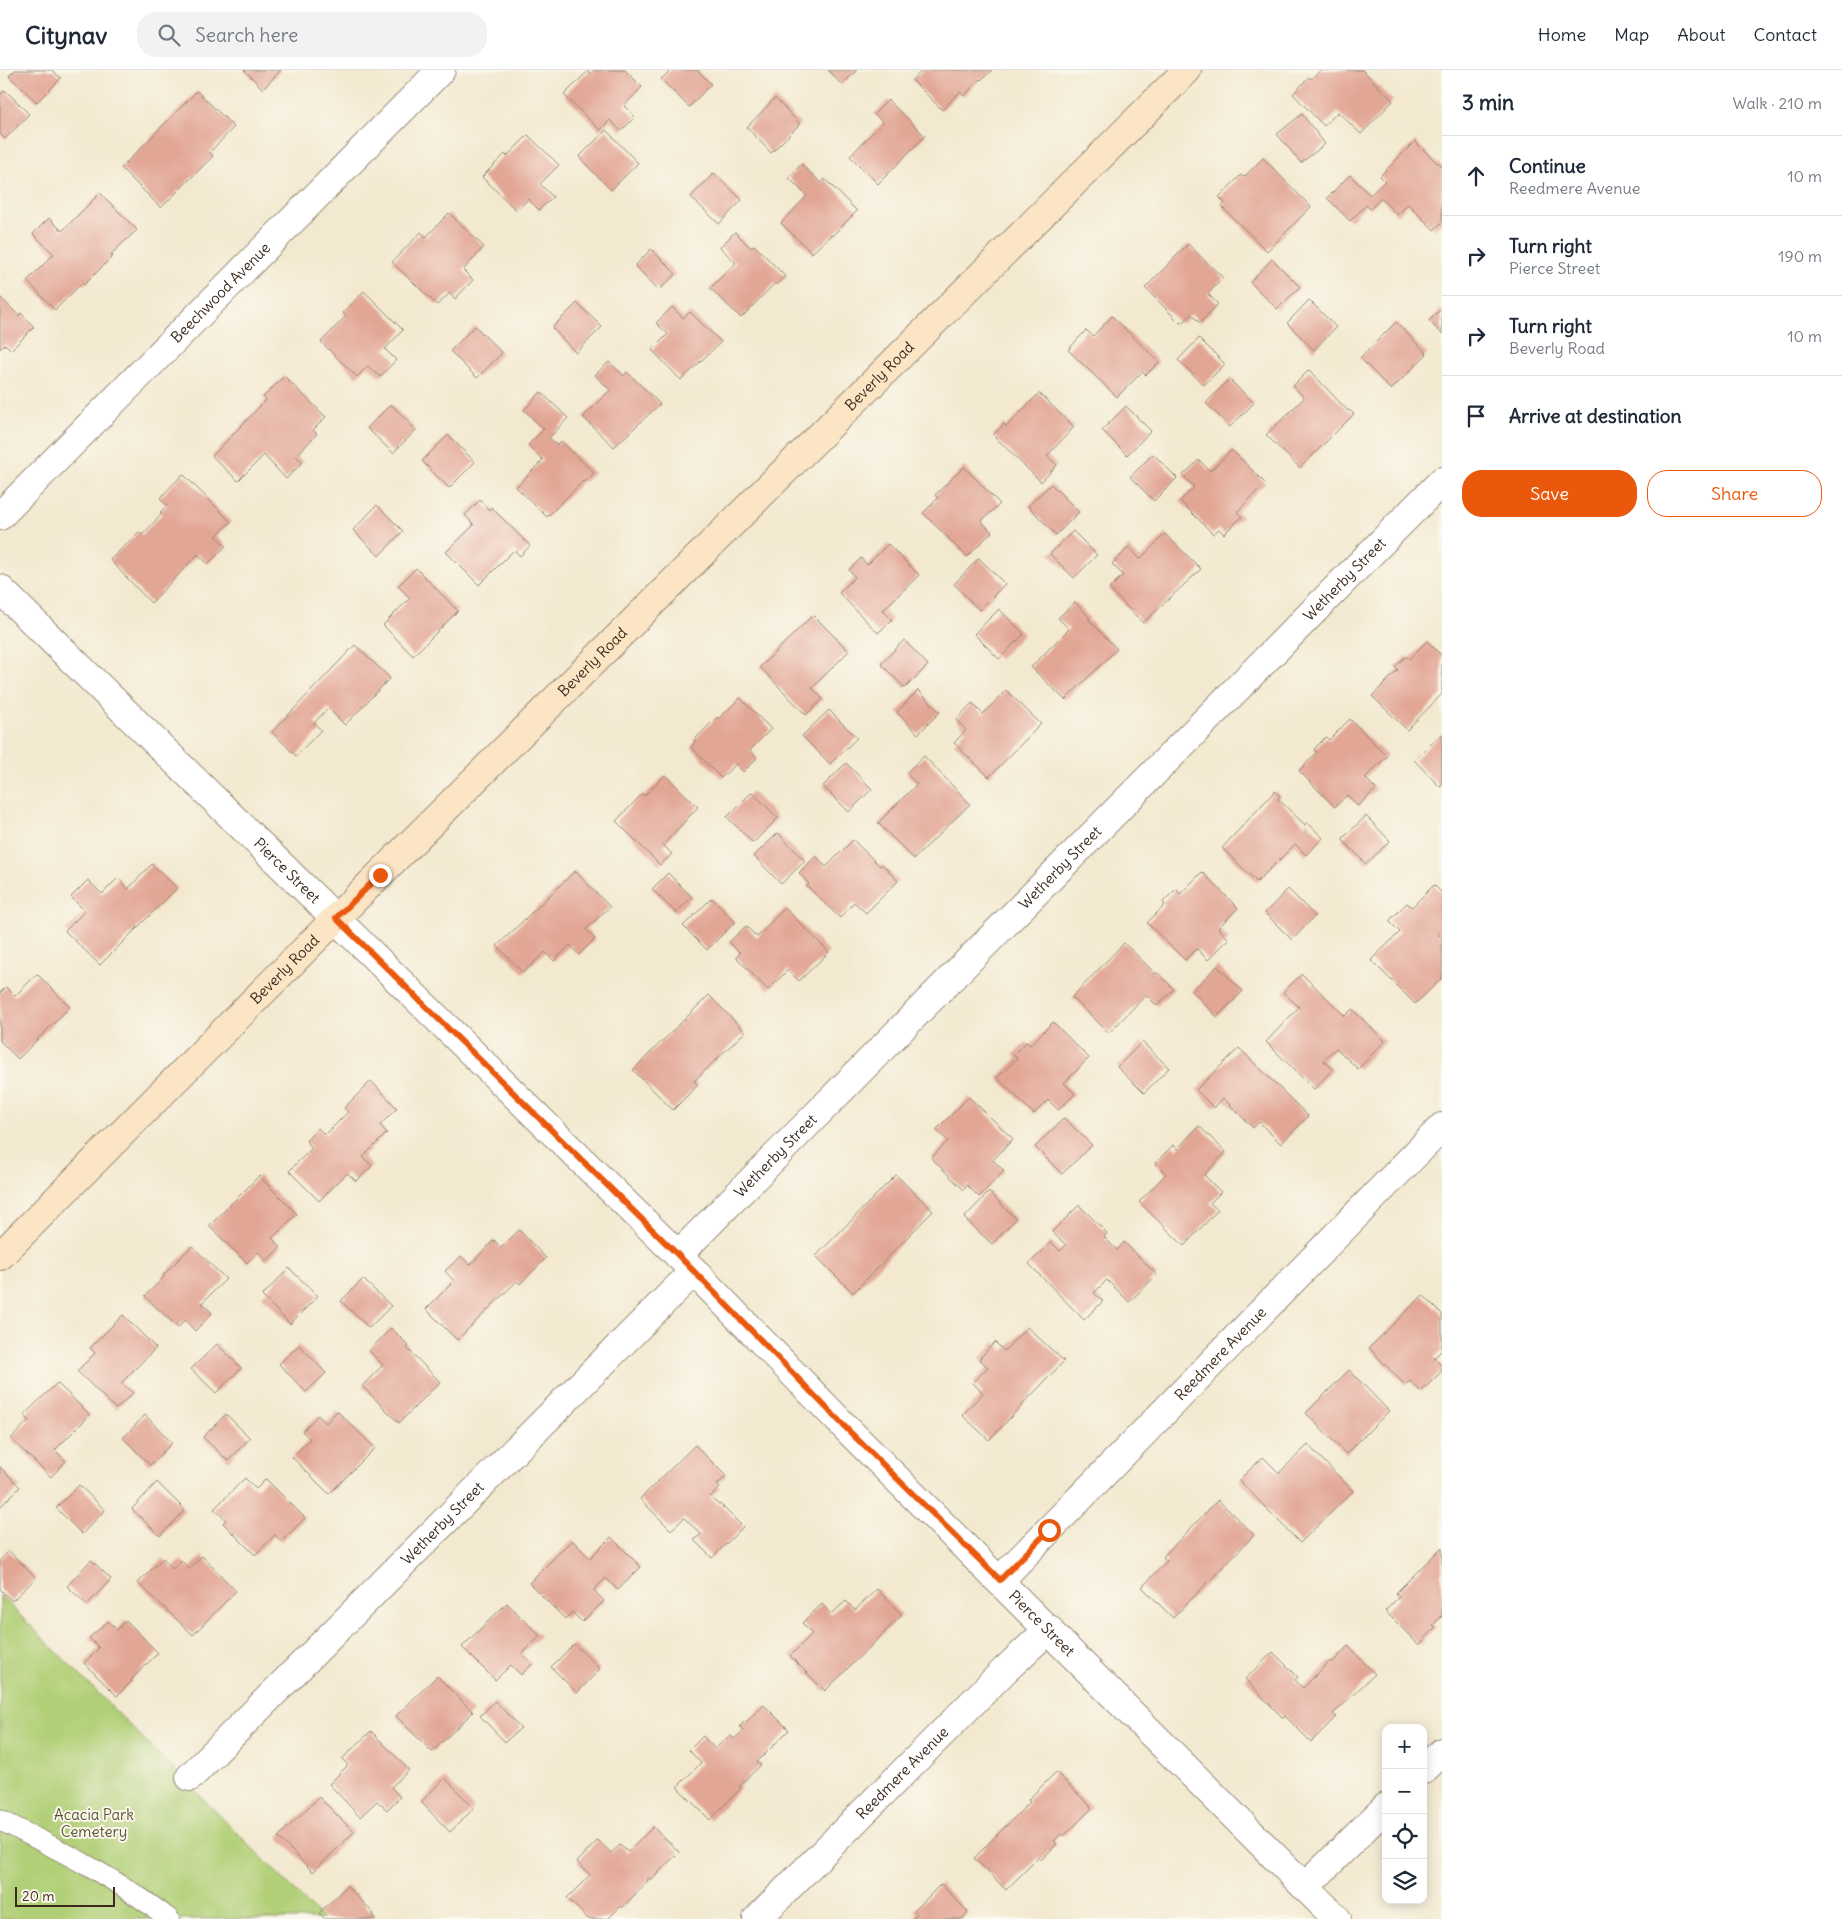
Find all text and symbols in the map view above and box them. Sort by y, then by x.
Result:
search box [137,12,487,57]
text: Citynav [25,20,107,50]
icon: search [155,21,183,49]
text: Search here [195,23,298,47]
text: Home [1538,23,1586,46]
text: Map [1614,23,1649,46]
text: About [1677,23,1725,46]
text: Contact [1753,23,1817,46]
text: 3 min [1462,89,1514,116]
text: Walk · 210 m [1732,93,1822,113]
text: Continue [1509,154,1586,178]
icon: ahead [1462,162,1490,190]
text: 10 m [1787,166,1822,186]
text: Reedmere Avenue [1509,178,1640,198]
text: Turn right [1509,234,1592,258]
street label: Beechwood Avenue [167,238,274,347]
icon: right [1462,242,1490,270]
text: 190 m [1778,246,1822,266]
text: Pierce Street [1509,258,1600,278]
text: Turn right [1509,314,1592,338]
icon: right [1462,322,1490,350]
text: 10 m [1787,326,1822,346]
street label: Beverly Road [841,337,918,414]
text: Beverly Road [1509,338,1605,358]
icon: arrive [1462,402,1490,430]
text: Arrive at destination [1509,404,1682,428]
button: Save [1462,470,1637,517]
button: Share [1647,470,1822,517]
street label: Wetherby Street [1299,534,1390,625]
street label: Beverly Road [554,623,631,700]
street label: Wetherby Street [1015,822,1105,913]
street label: Pierce Street [250,834,324,907]
route end [369,864,392,887]
street label: Beverly Road [246,930,323,1008]
street label: Wetherby Street [730,1110,821,1201]
street label: Reedmere Avenue [1171,1303,1270,1404]
street label: Wetherby Street [397,1477,488,1569]
route start [1038,1519,1061,1542]
street label: Pierce Street [1005,1586,1079,1660]
street label: Reedmere Avenue [852,1722,952,1823]
map controls [1382,1724,1427,1904]
button: + [1382,1724,1427,1769]
button: − [1382,1769,1427,1814]
park label: Acacia Park Cemetery [54,1805,134,1841]
button: locate [1382,1814,1427,1859]
button: layers [1382,1859,1427,1904]
scale bar [15,1884,115,1907]
text: 20 m [22,1887,55,1905]

